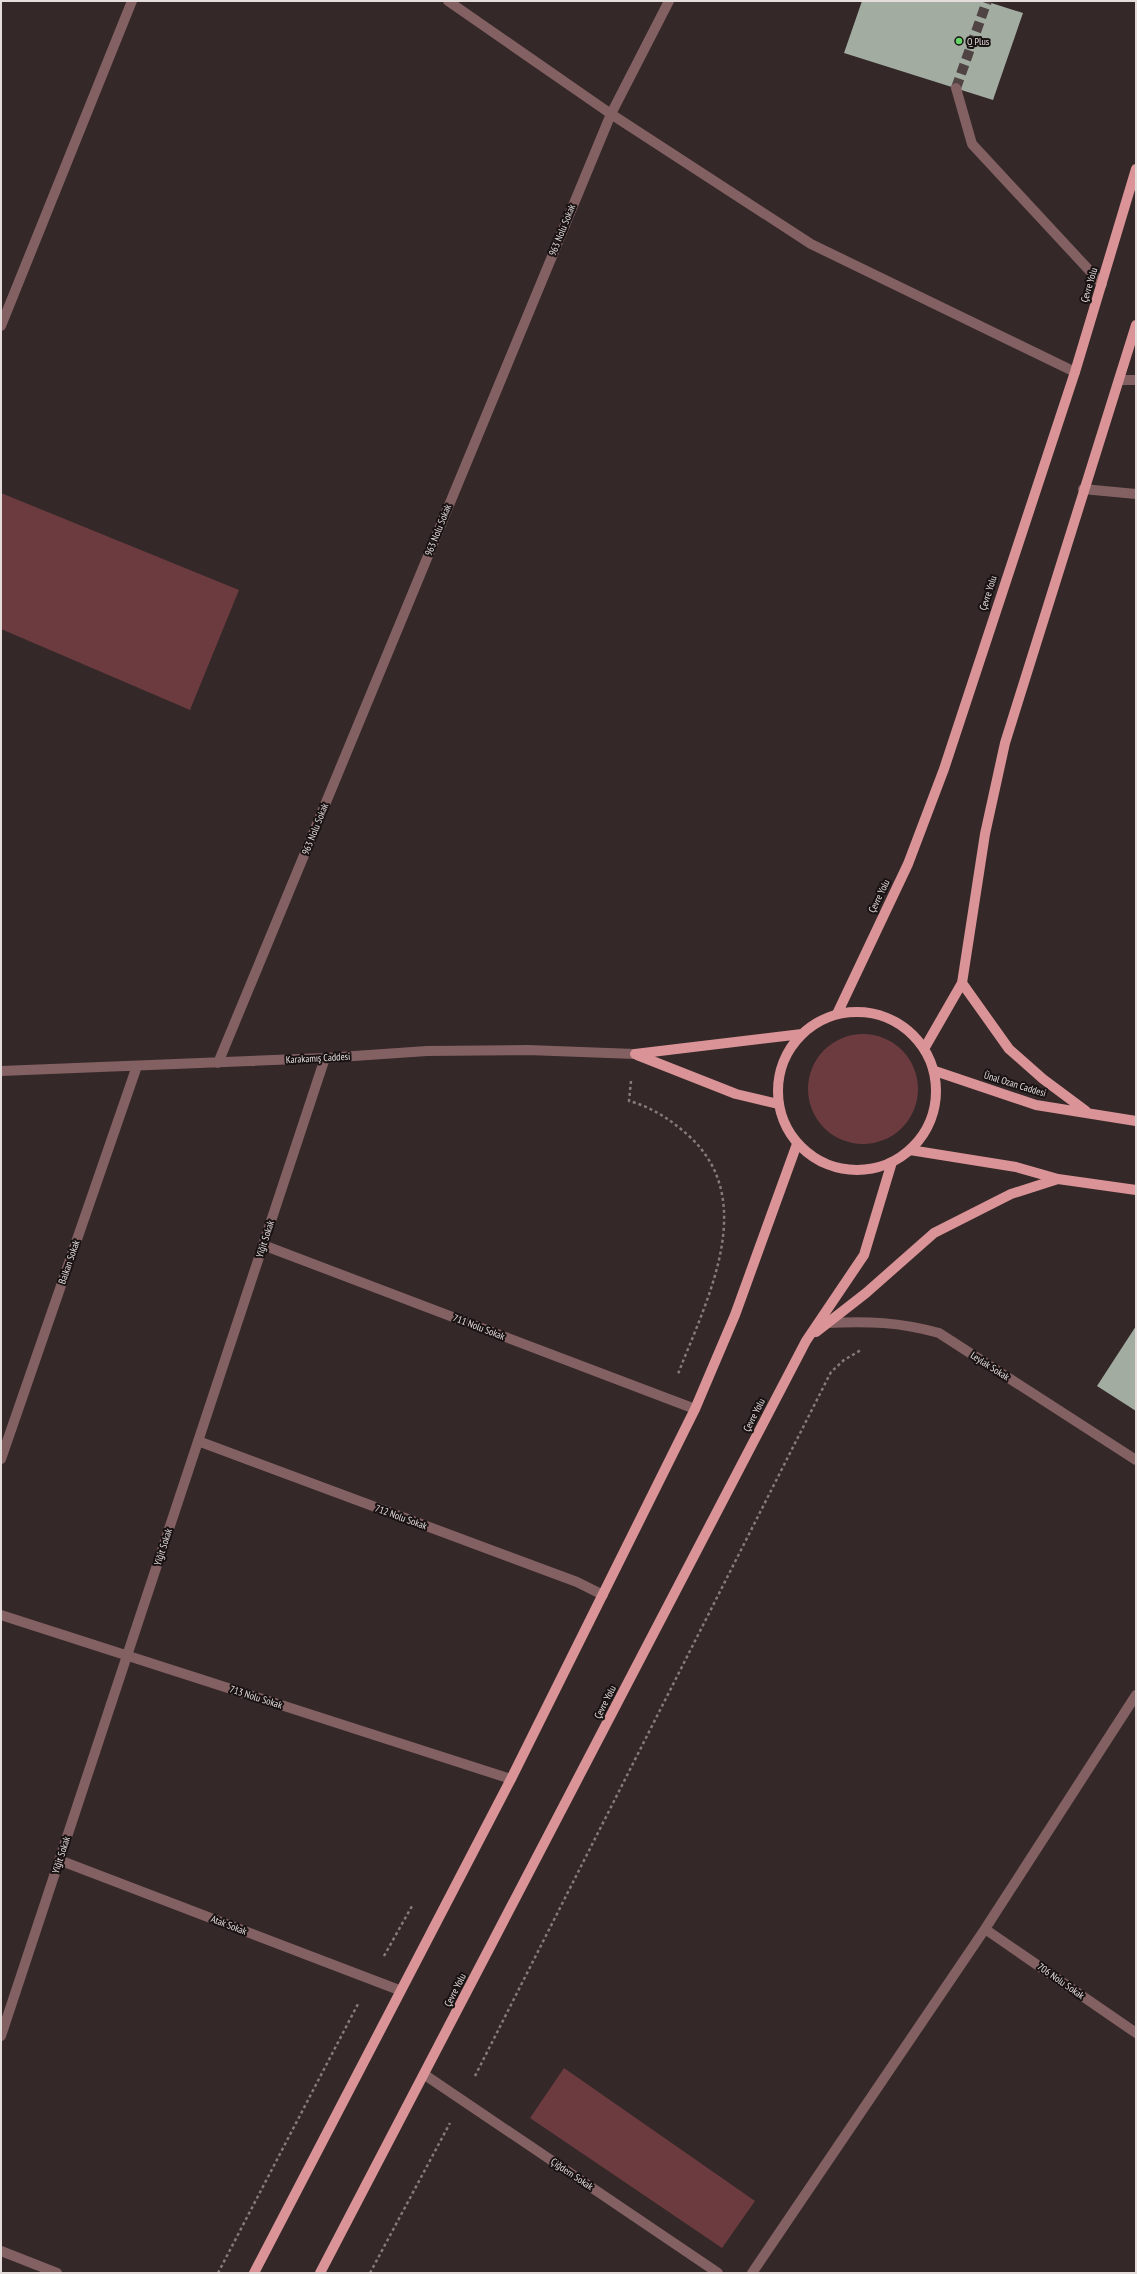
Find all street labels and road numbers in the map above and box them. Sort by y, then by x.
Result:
street label: 963 Nolu Sokak [546,202,578,258]
street label: Çevre Yolu [1078,266,1100,304]
street label: 963 Nolu Sokak [422,502,454,558]
street label: Çevre Yolu [976,574,1000,612]
street label: 963 Nolu Sokak [299,801,331,857]
street label: Çevre Yolu [865,877,893,915]
street label: Karakamış Caddesi [286,1050,350,1066]
street label: Ünal Ozan Caddesi [982,1068,1048,1100]
street label: Yiğit Sokak [253,1219,277,1259]
street label: Balkan Sokak [55,1238,83,1286]
street label: 711 Nolu Sokak [451,1311,507,1343]
street label: Leylak Sokak [968,1349,1012,1383]
street label: Çevre Yolu [740,1396,768,1434]
street label: 712 Nolu Sokak [373,1502,429,1532]
street label: Yiğit Sokak [151,1527,175,1567]
street label: 713 Nolu Sokak [228,1682,284,1712]
street label: Çevre Yolu [591,1683,619,1721]
street label: Yiğit Sokak [49,1835,73,1875]
street label: Atak Sokak [209,1912,249,1938]
street label: 706 Nolu Sokak [1035,1960,1087,2002]
street label: Çevre Yolu [441,1971,469,2009]
street label: Çiğdem Sokak [548,2155,596,2193]

